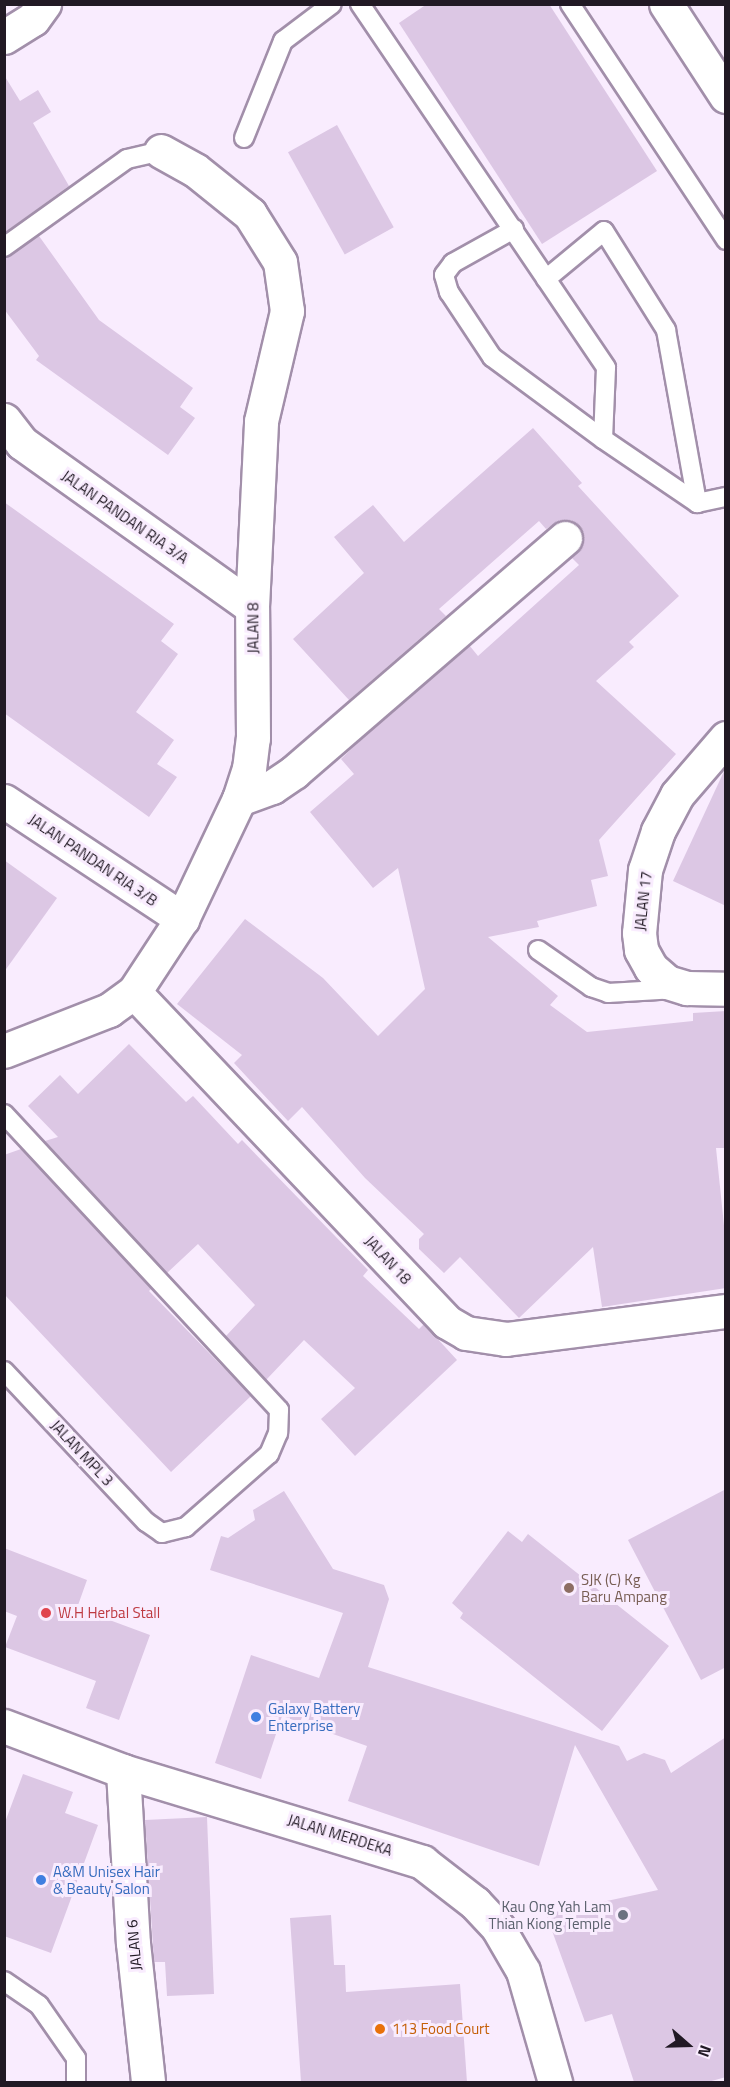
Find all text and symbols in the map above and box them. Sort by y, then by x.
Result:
street label: JALAN PANDAN RIA 3/A [58,467,192,567]
street label: JALAN 8 [244,602,262,654]
street label: JALAN PANDAN RIA 3/B [25,810,161,910]
street label: JALAN 17 [631,870,655,932]
street label: JALAN 18 [361,1232,415,1288]
street label: JALAN MPL 3 [47,1416,117,1490]
place label: SJK (C) Kg Baru Ampang [581,1570,667,1605]
marker: SJK (C) Kg Baru Ampang [562,1581,576,1595]
place label: W.H Herbal Stall [58,1604,160,1622]
marker: W.H Herbal Stall [39,1606,53,1620]
place label: Galaxy Battery Enterprise [268,1699,360,1734]
marker: Galaxy Battery Enterprise [249,1710,263,1724]
street label: JALAN MERDEKA [286,1811,394,1859]
place label: A&M Unisex Hair & Beauty Salon [53,1862,160,1897]
marker: A&M Unisex Hair & Beauty Salon [34,1873,48,1887]
place label: Kau Ong Yah Lam Thian Kiong Temple [489,1897,611,1932]
marker: Kau Ong Yah Lam Thian Kiong Temple [616,1908,630,1922]
street label: JALAN 6 [123,1919,145,1971]
north arrow [658,2015,718,2075]
place label: 113 Food Court [392,2020,490,2038]
marker: 113 Food Court [373,2022,387,2036]
text: N [692,2042,718,2060]

